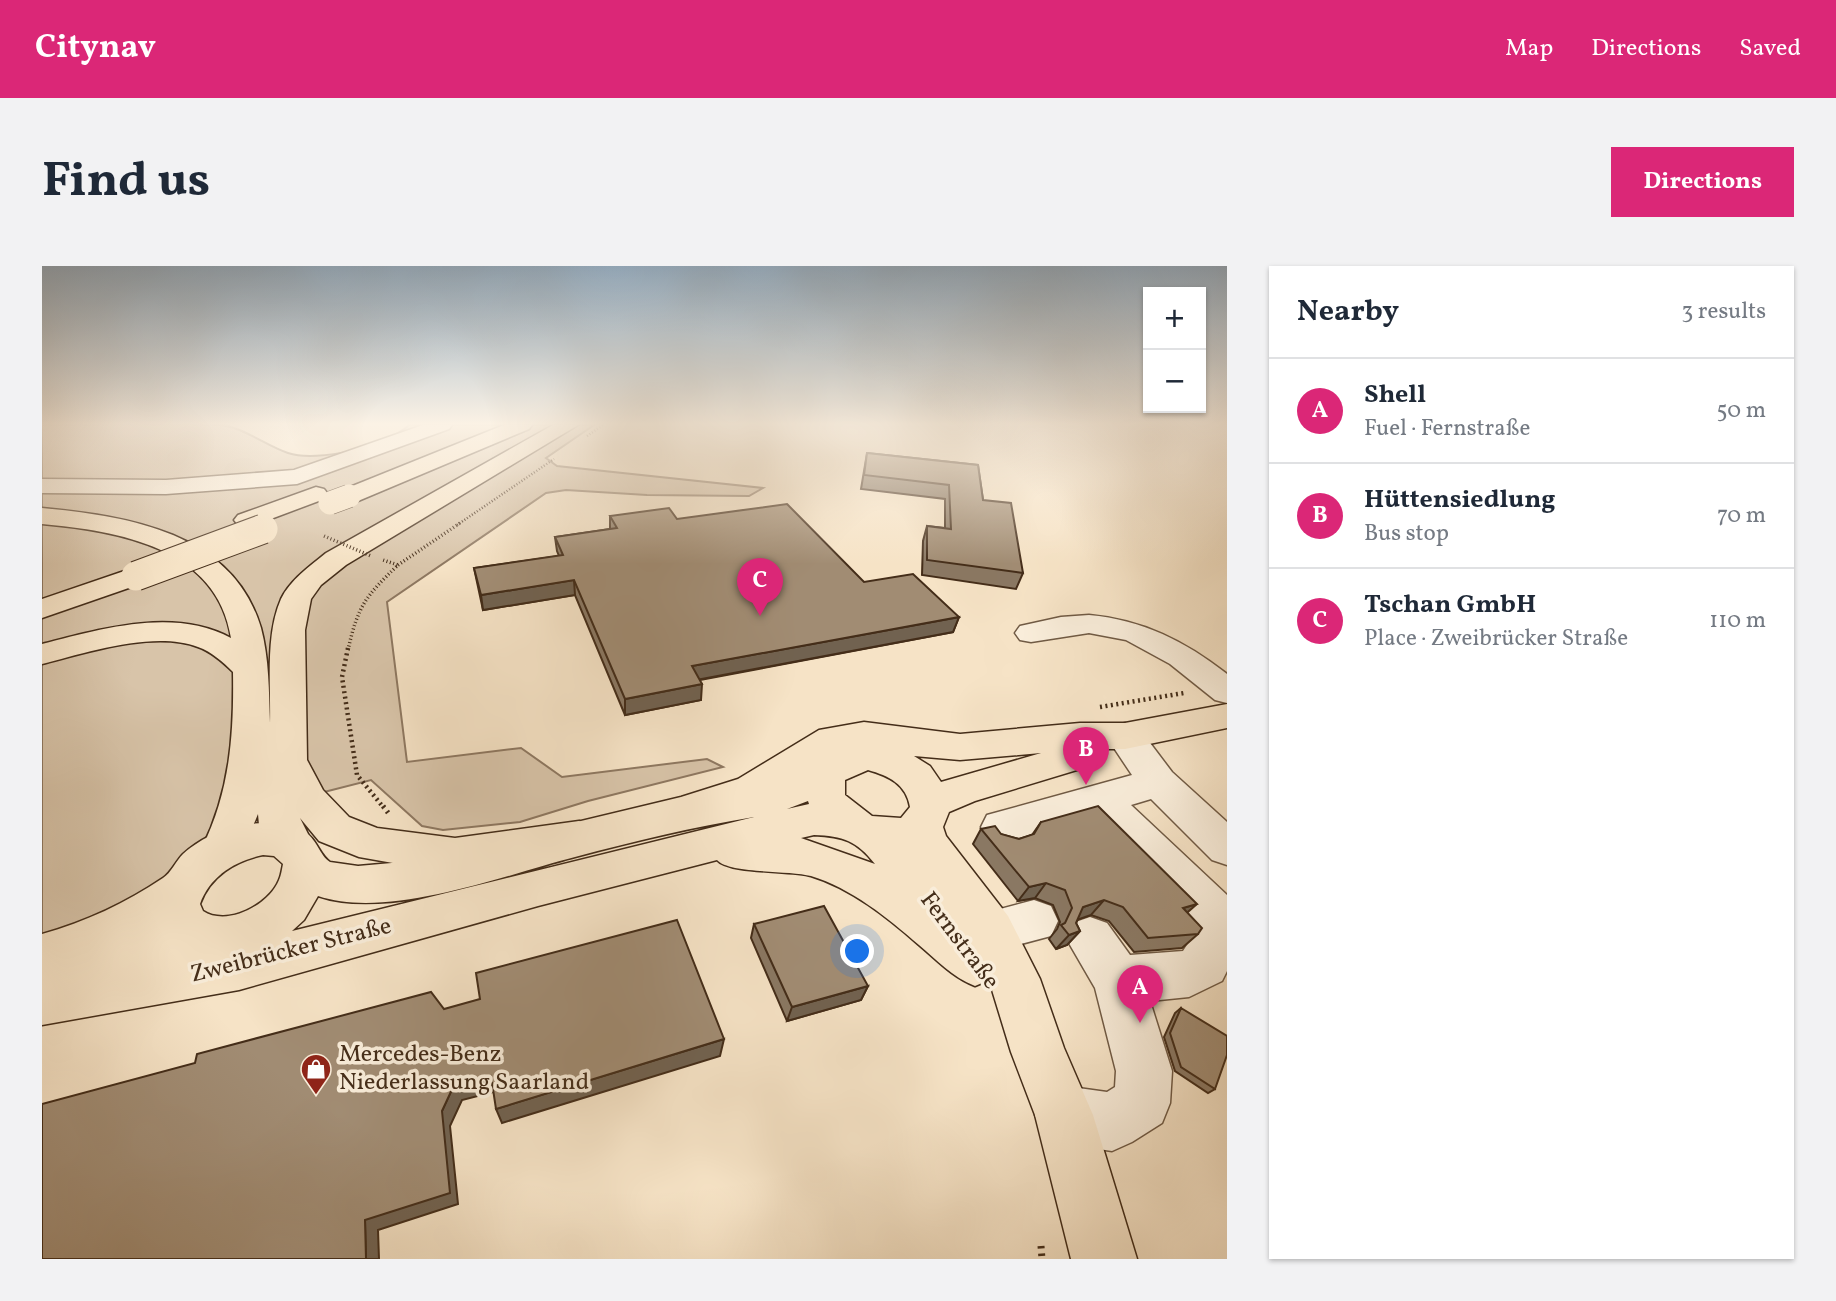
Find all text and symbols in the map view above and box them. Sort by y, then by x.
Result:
text: Citynav [35,26,156,72]
text: Map [1505,32,1553,66]
text: Directions [1591,32,1701,66]
text: Saved [1739,32,1801,66]
button: Directions [1611,147,1794,217]
text: Find us [42,148,210,217]
map controls [1143,287,1206,413]
button: + [1143,287,1206,350]
text: Nearby [1297,291,1399,333]
text: 3 results [1681,296,1766,328]
button: − [1143,350,1206,413]
text: Shell [1364,377,1426,413]
text: A [1312,395,1328,427]
text: 50 m [1717,395,1766,427]
text: Fuel · Fernstraße [1364,413,1530,445]
text: Hüttensiedlung [1364,482,1556,518]
text: B [1312,500,1328,532]
text: 70 m [1717,500,1766,532]
text: Bus stop [1364,518,1449,550]
pin: C [737,558,783,616]
text: Tschan GmbH [1364,587,1536,623]
text: C [1313,605,1327,637]
text: 110 m [1709,605,1766,637]
text: Place · Zweibrücker Straße [1364,623,1628,655]
pin: B [1063,727,1109,785]
street label: Fernstraße [911,885,1007,997]
street label: Zweibrücker Straße [187,910,395,992]
your location [840,934,874,968]
pin: A [1117,965,1163,1023]
place label: Mercedes-Benz Niederlassung Saarland [339,1038,589,1100]
shop icon: Mercedes-Benz Niederlassung Saarland [299,1052,333,1096]

